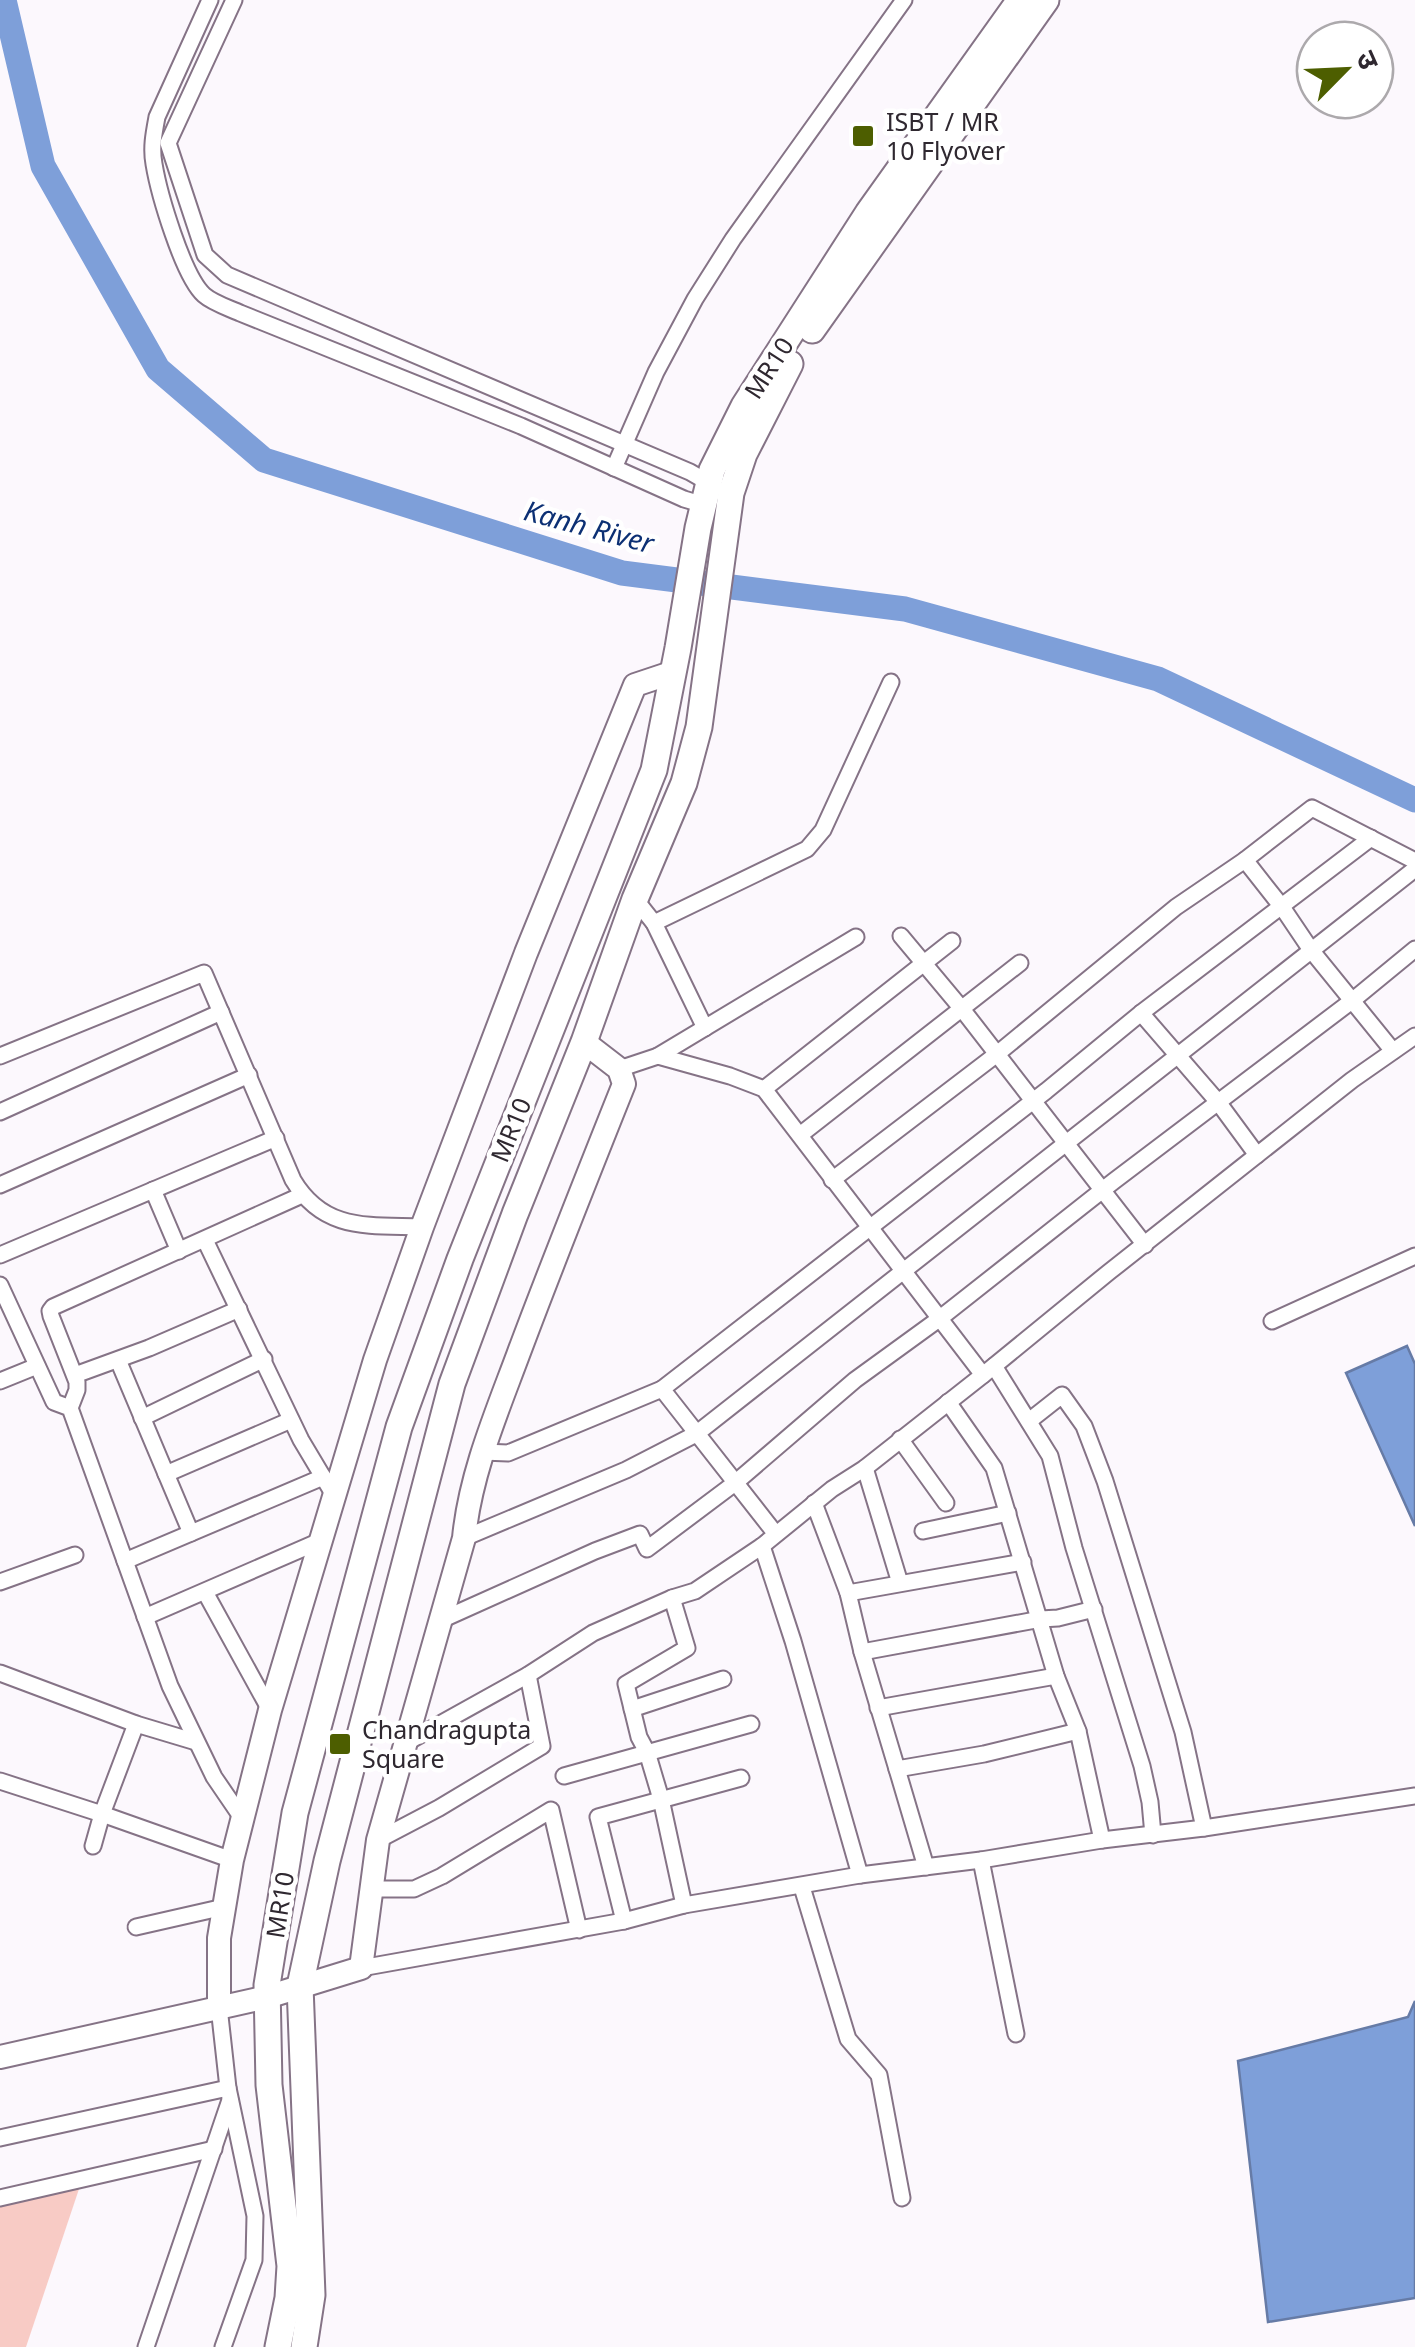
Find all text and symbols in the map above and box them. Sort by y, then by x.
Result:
north arrow [1295,20,1395,120]
text: उ [1348,44,1390,75]
place label: ISBT / MR 10 Flyover [886,104,1005,167]
marker: ISBT / MR 10 Flyover [850,123,876,149]
street label: MR10 [736,330,801,405]
water label: Kanh River [520,490,660,562]
street label: MR10 [482,1092,538,1167]
place label: Chandragupta Square [362,1712,531,1775]
marker: Chandragupta Square [327,1731,353,1757]
street label: MR10 [257,1869,301,1941]

